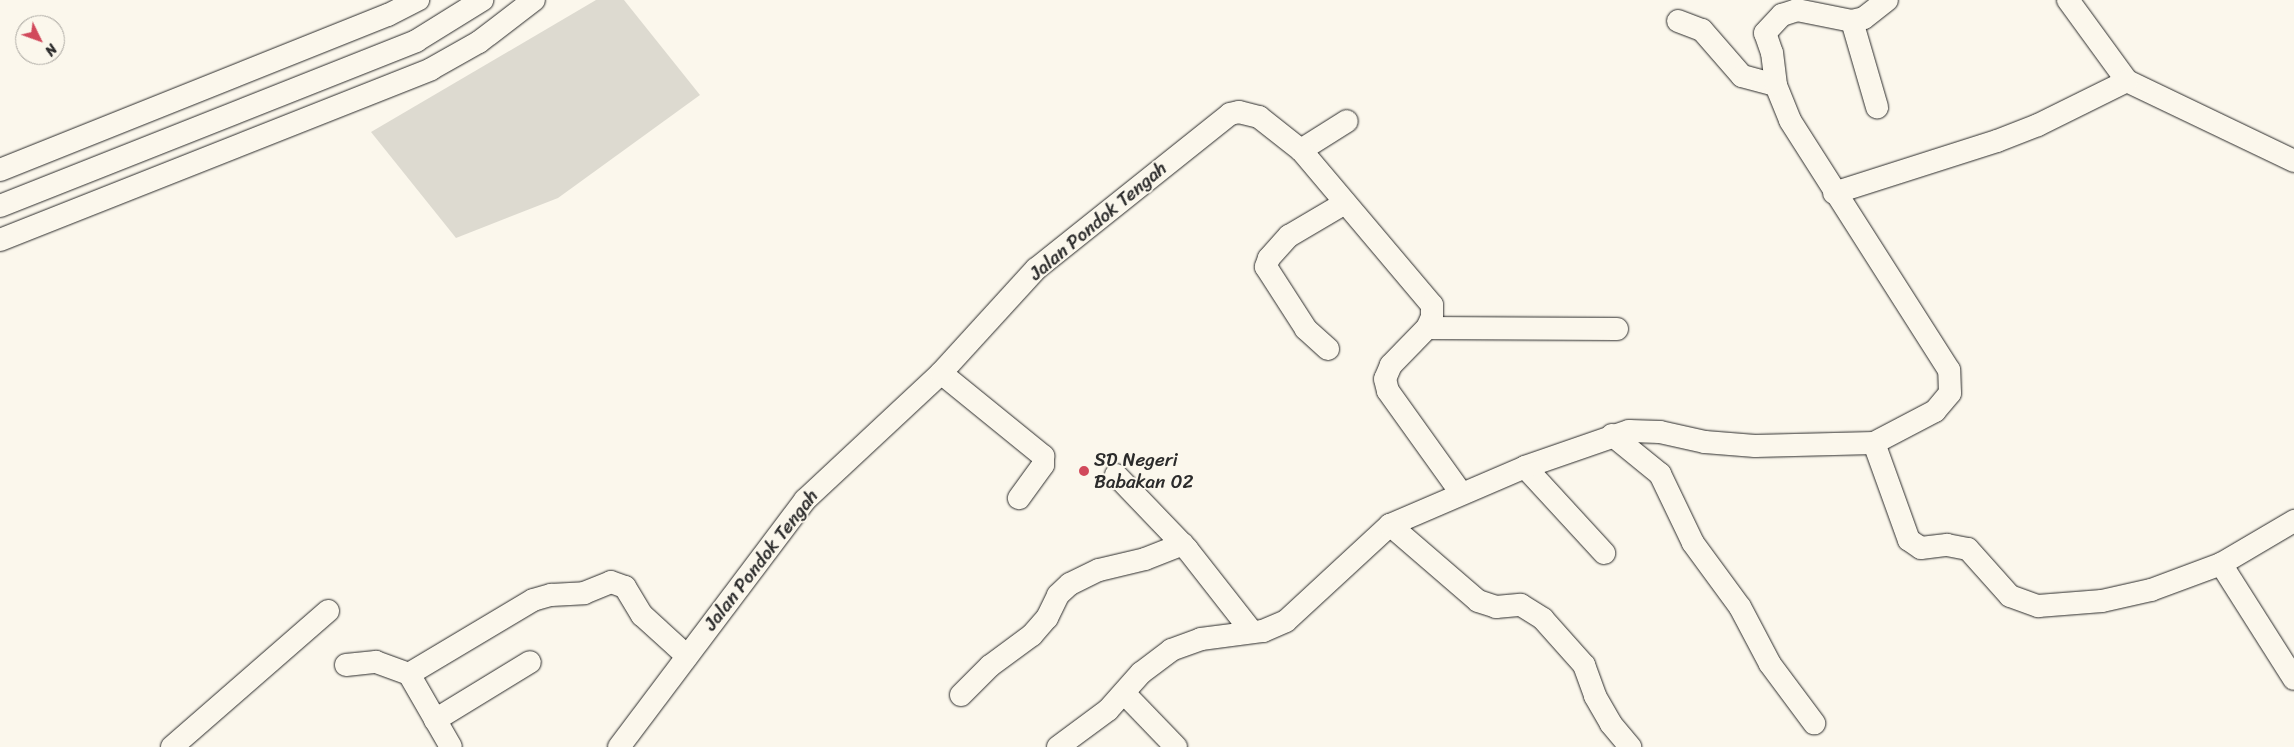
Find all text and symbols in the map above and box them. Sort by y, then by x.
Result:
north arrow [15,15,65,65]
text: N [38,38,63,62]
street label: Jalan Pondok Tengah [1025,157,1171,285]
place label: SD Negeri Babakan 02 [1094,449,1193,493]
marker: SD Negeri Babakan 02 [1078,465,1090,477]
street label: Jalan Pondok Tengah [699,485,823,635]

